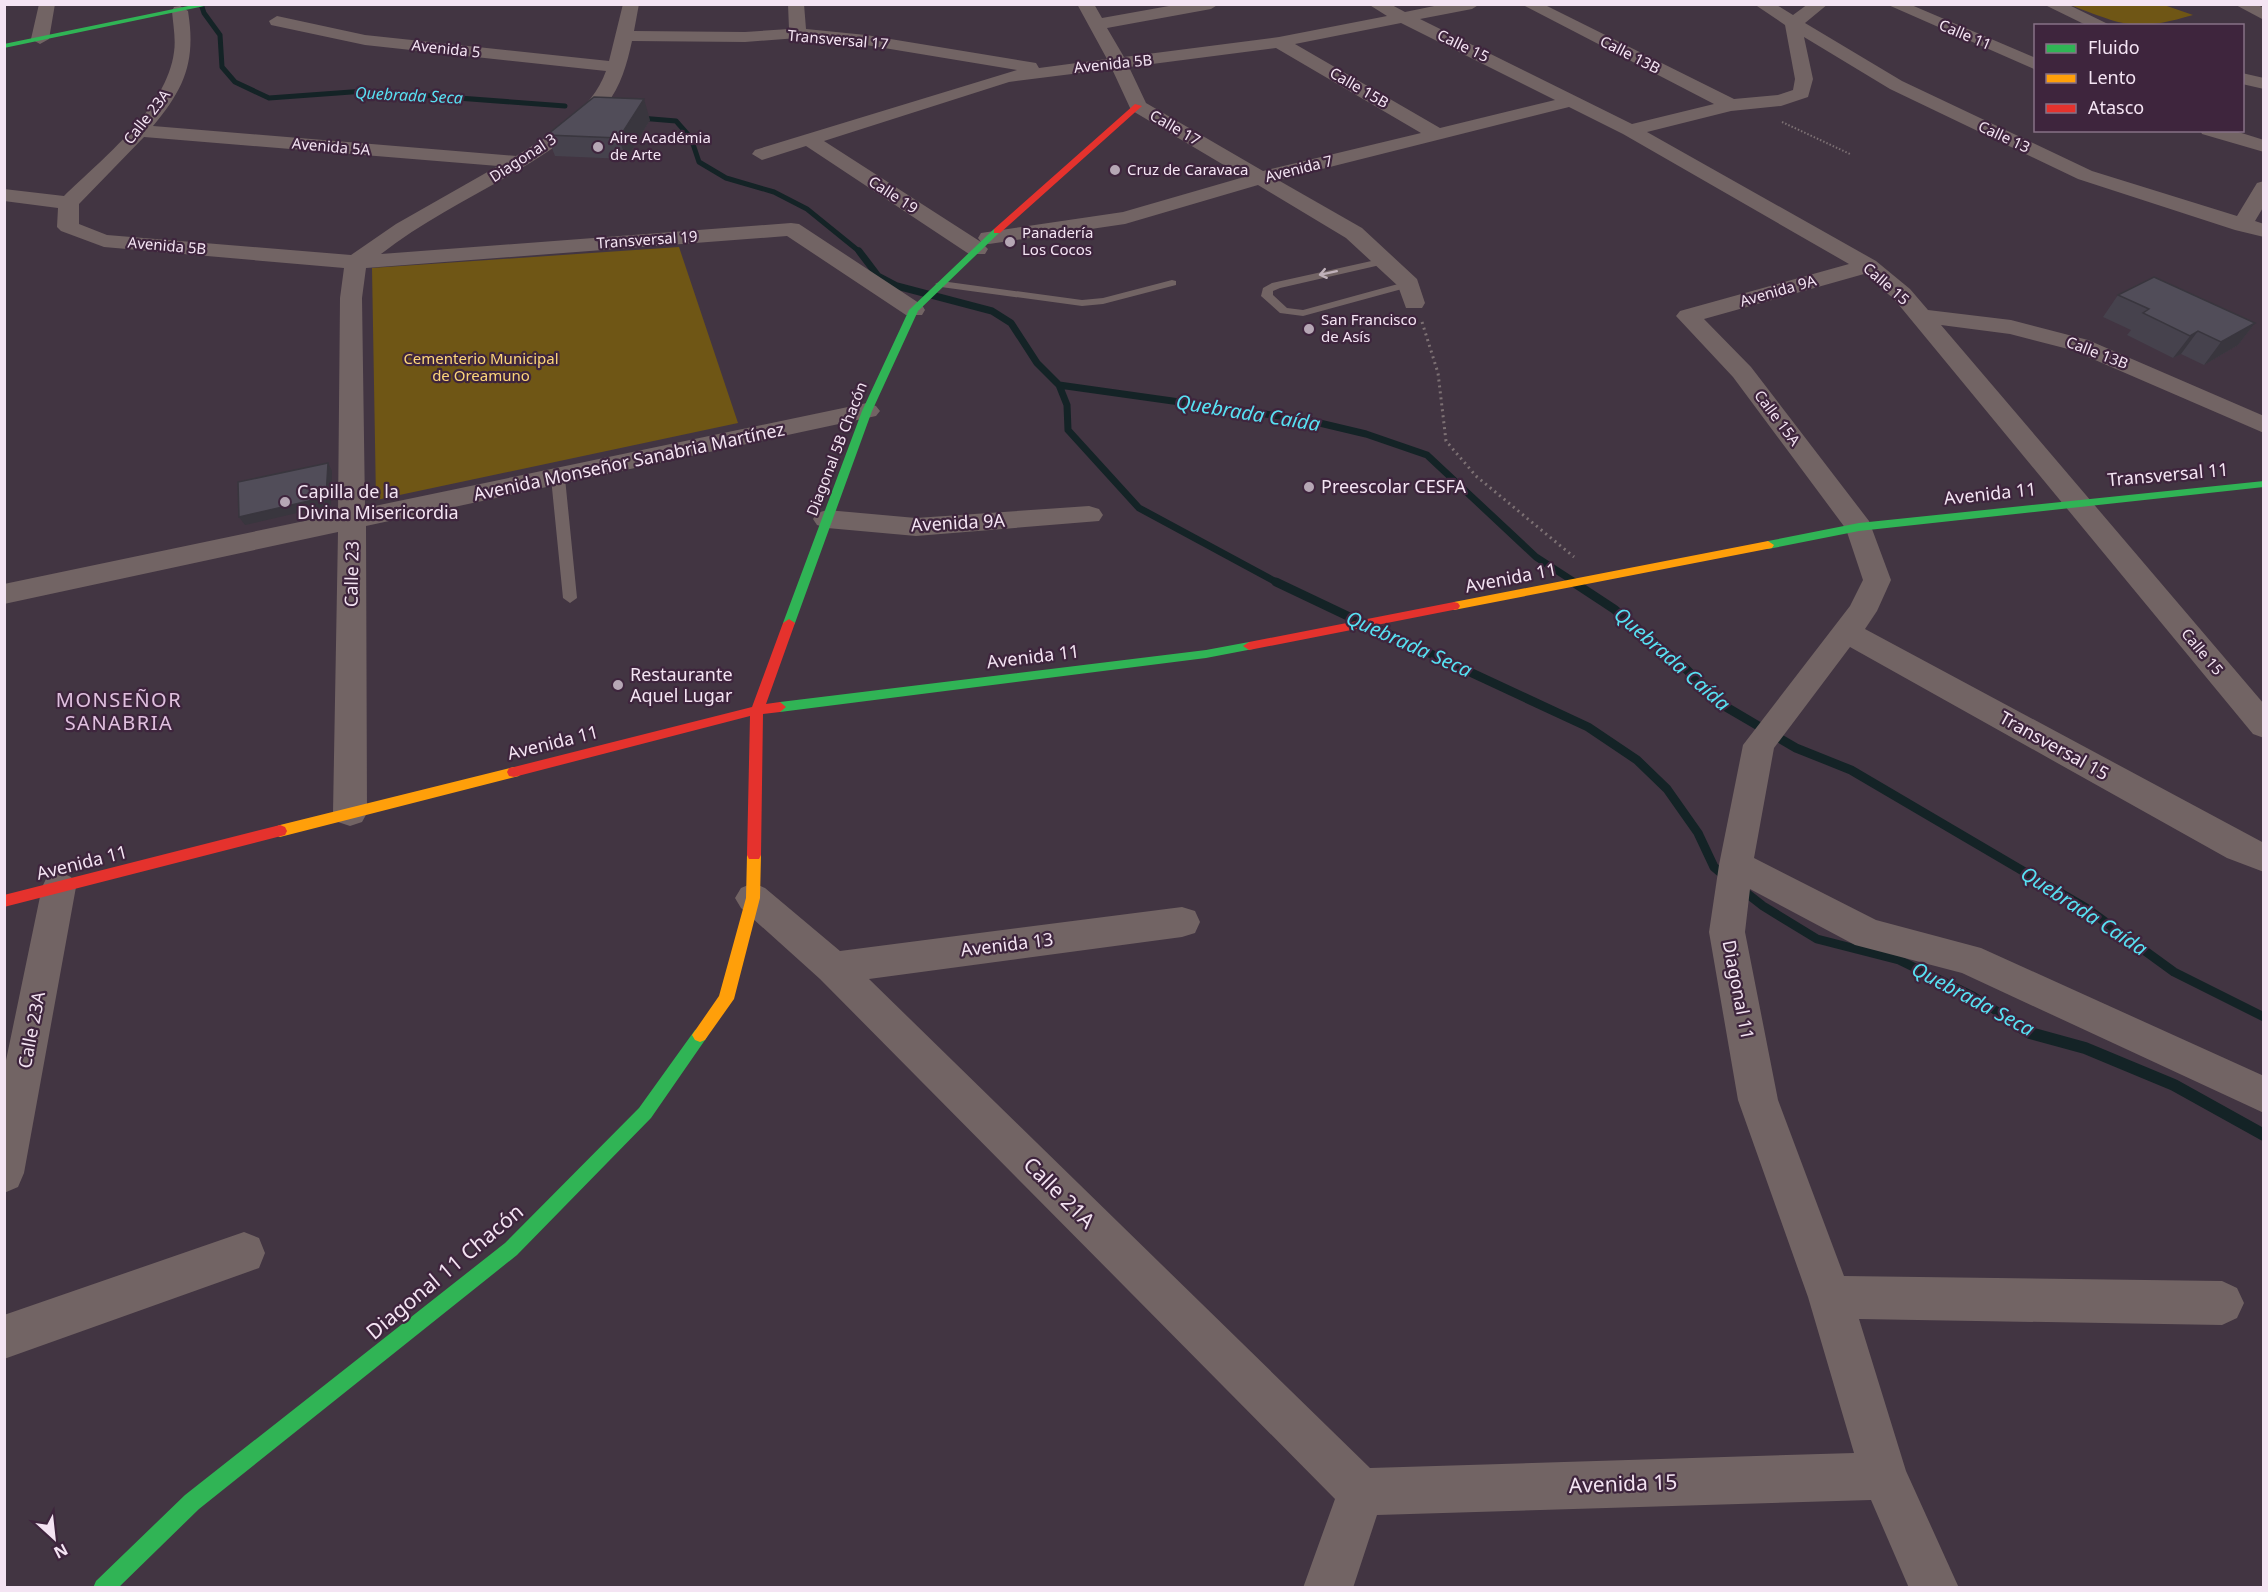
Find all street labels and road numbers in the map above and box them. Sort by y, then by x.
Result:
street label: Calle 11 [1936,14,1995,54]
street label: Calle 15 [1434,24,1493,66]
street label: Transversal 17 [787,25,889,53]
street label: Calle 13B [1597,30,1664,78]
street label: Avenida 5 [411,34,481,62]
street label: Avenida 5B [1073,49,1153,77]
street label: Calle 15B [1326,62,1393,112]
street label: Calle 23A [118,84,174,148]
street label: Calle 17 [1147,105,1204,150]
street label: Calle 13 [1975,115,2034,157]
street label: Diagonal 3 [485,128,560,186]
street label: Avenida 5A [291,133,371,159]
street label: Avenida 7 [1263,150,1335,186]
street label: Calle 19 [865,171,922,218]
street label: Transversal 19 [596,225,698,253]
street label: Avenida 5B [127,232,207,258]
street label: Calle 15 [1859,258,1914,309]
street label: Avenida 9A [1737,269,1819,310]
street label: Calle 13B [2063,331,2131,373]
street label: Diagonal 5B Chacón [801,379,871,518]
street label: Calle 15A [1750,386,1806,450]
street label: Avenida Monseñor Sanabria Martínez [471,416,786,506]
street label: Transversal 11 [2106,457,2229,491]
street label: Avenida 11 [1942,476,2037,510]
street label: Avenida 9A [910,508,1006,536]
street label: Calle 23 [338,541,364,607]
street label: Avenida 11 [1463,556,1559,598]
street label: Calle 15 [2177,624,2228,679]
street label: Avenida 11 [985,638,1081,674]
street label: Transversal 15 [1996,705,2113,785]
street label: Avenida 11 [505,719,601,765]
street label: Avenida 11 [34,839,130,885]
street label: Avenida 13 [959,926,1055,962]
street label: Diagonal 11 [1718,938,1760,1042]
street label: Calle 23A [12,989,50,1070]
street label: Calle 21A [1018,1150,1102,1235]
street label: Diagonal 11 Chacón [360,1197,529,1345]
street label: Avenida 15 [1568,1467,1678,1499]

